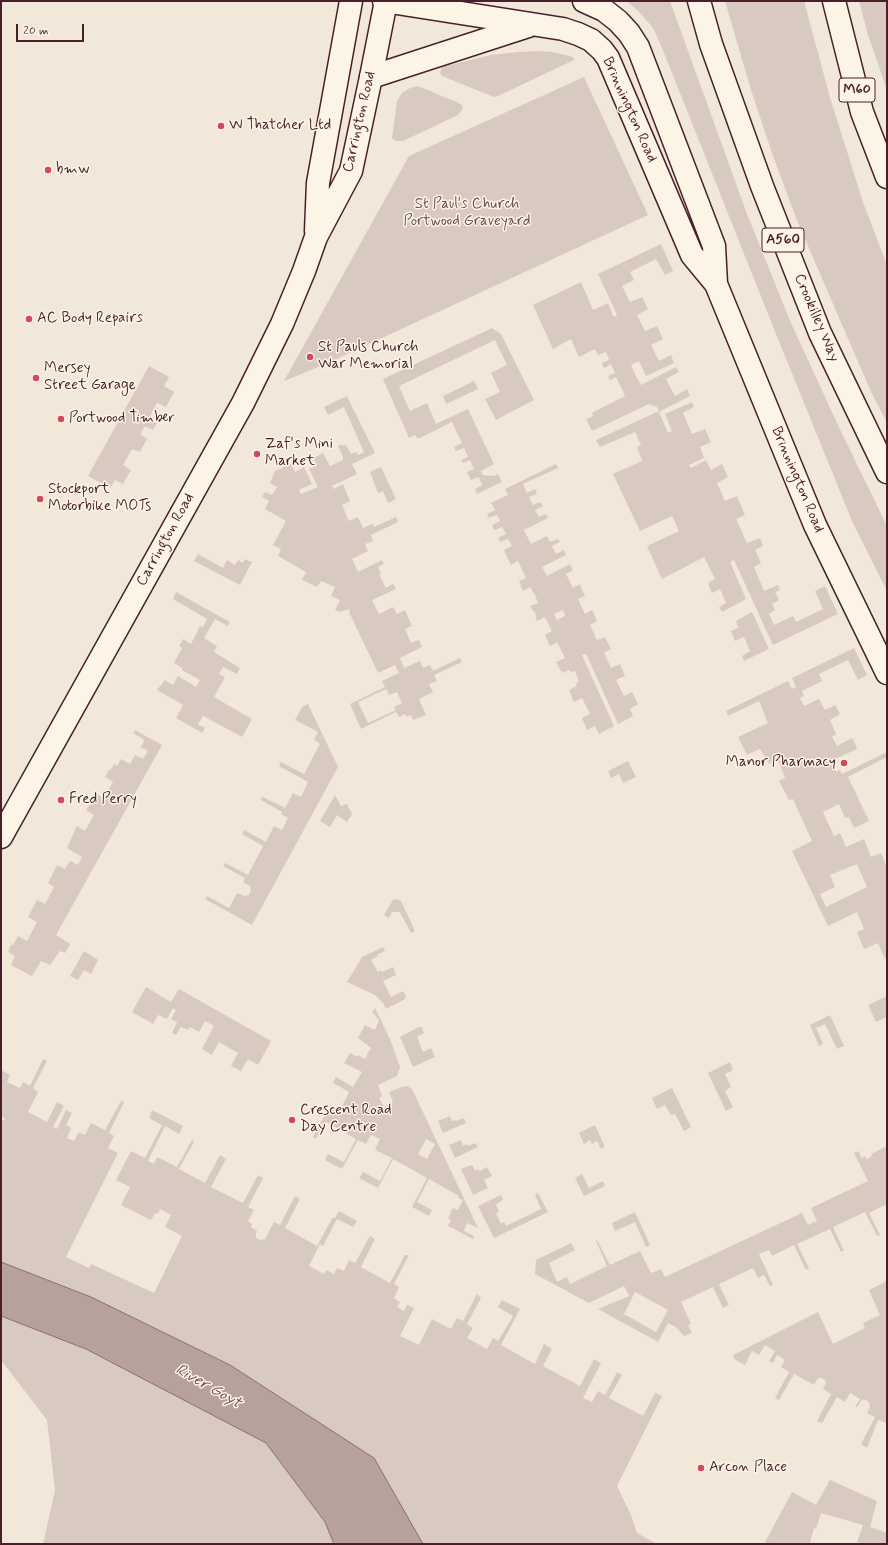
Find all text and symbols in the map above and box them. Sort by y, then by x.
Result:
scale bar [18,16,86,42]
text: 20 m [23,23,49,39]
street label: Brinnington Road [598,54,660,166]
street label: Carrington Road [340,70,380,174]
road number: M60 [839,78,875,102]
place label: W Thatcher Ltd [229,117,331,135]
marker: W Thatcher Ltd [216,121,226,131]
place label: bmw [56,161,90,179]
marker: bmw [43,165,53,175]
park label: St Paul's Church Portwood Graveyard [403,196,531,231]
road number: A560 [762,228,804,252]
street label: Crookilley Way [789,271,843,365]
place label: AC Body Repairs [37,310,143,328]
marker: AC Body Repairs [24,314,34,324]
place label: St Pauls Church War Memorial [318,339,418,374]
marker: St Pauls Church War Memorial [305,352,315,362]
place label: Mersey Street Garage [44,360,136,395]
marker: Mersey Street Garage [31,373,41,383]
place label: Portwood Timber [69,410,175,428]
marker: Portwood Timber [56,414,66,424]
street label: Brinnington Road [767,424,827,536]
place label: Zaf's Mini Market [265,436,333,471]
marker: Zaf's Mini Market [252,449,262,459]
place label: Stockport Motorbike MOTs [48,481,151,516]
street label: Carrington Road [133,490,199,590]
marker: Stockport Motorbike MOTs [35,494,45,504]
place label: Manor Pharmacy [726,754,836,772]
marker: Manor Pharmacy [839,758,849,768]
place label: Fred Perry [69,791,137,809]
marker: Fred Perry [56,795,66,805]
place label: Crescent Road Day Centre [300,1102,392,1137]
marker: Crescent Road Day Centre [287,1115,297,1125]
water label: River Goyt [172,1360,244,1414]
place label: Arcon Place [709,1459,787,1477]
marker: Arcon Place [696,1463,706,1473]

